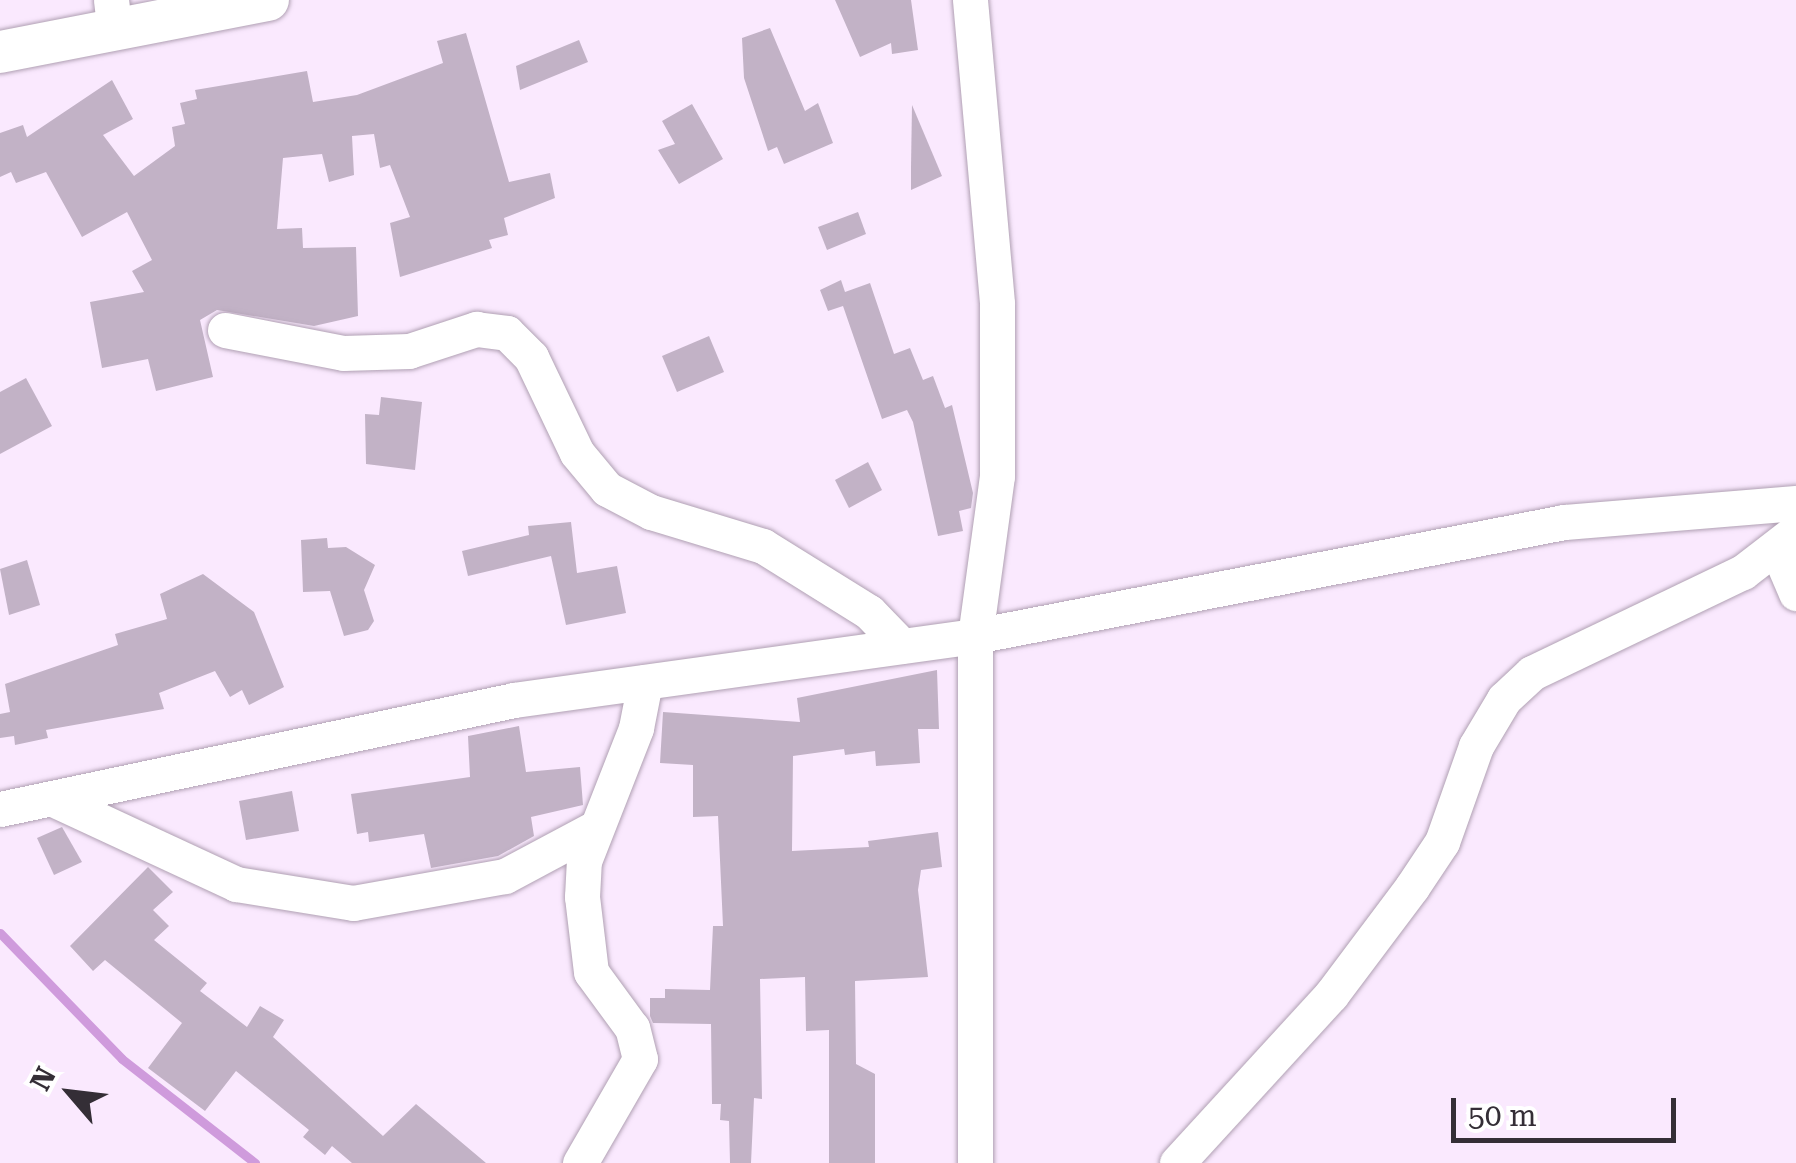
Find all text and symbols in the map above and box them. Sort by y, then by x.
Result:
north arrow [20,1043,120,1143]
text: N [23,1061,63,1096]
scale bar [1456,1078,1681,1140]
text: 50 m [1468,1098,1537,1133]

